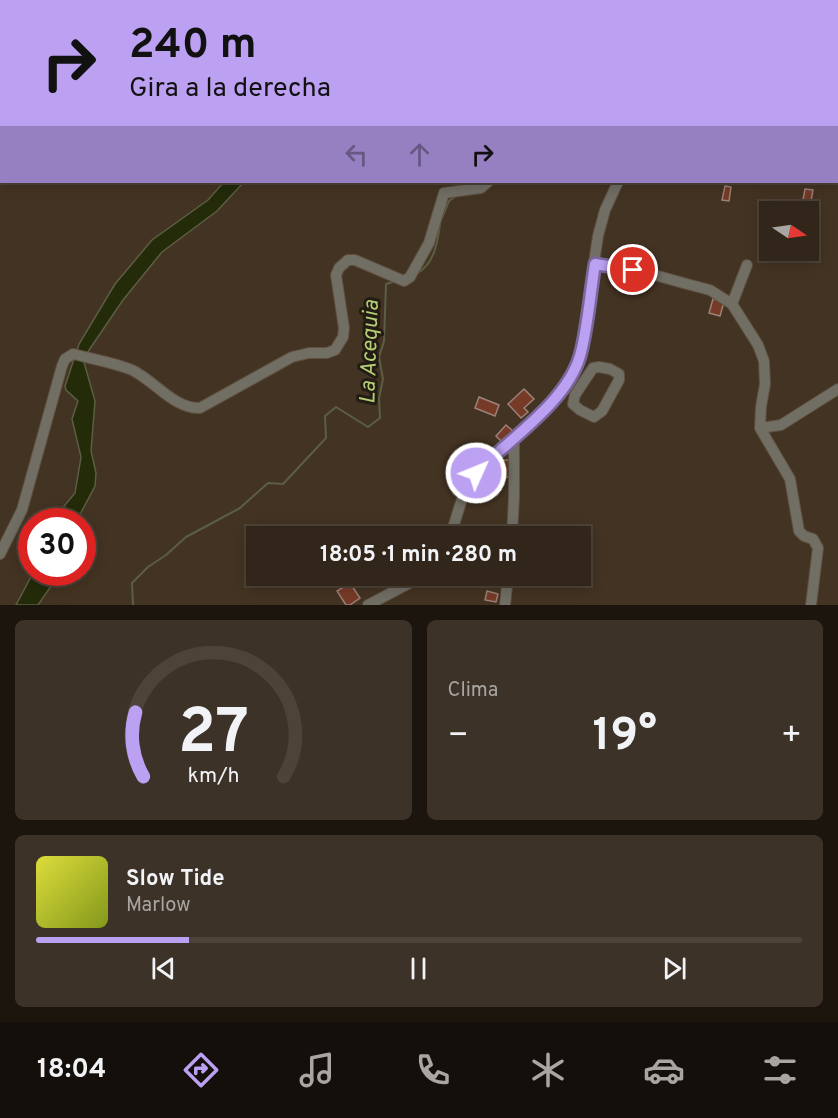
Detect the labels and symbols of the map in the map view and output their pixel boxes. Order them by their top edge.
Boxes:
north arrow [759,201,819,261]
pin [607,244,658,295]
water label: La Acequia [355,299,386,405]
position arrow [444,441,508,505]
speed limit sign: 30 [18,508,96,586]

